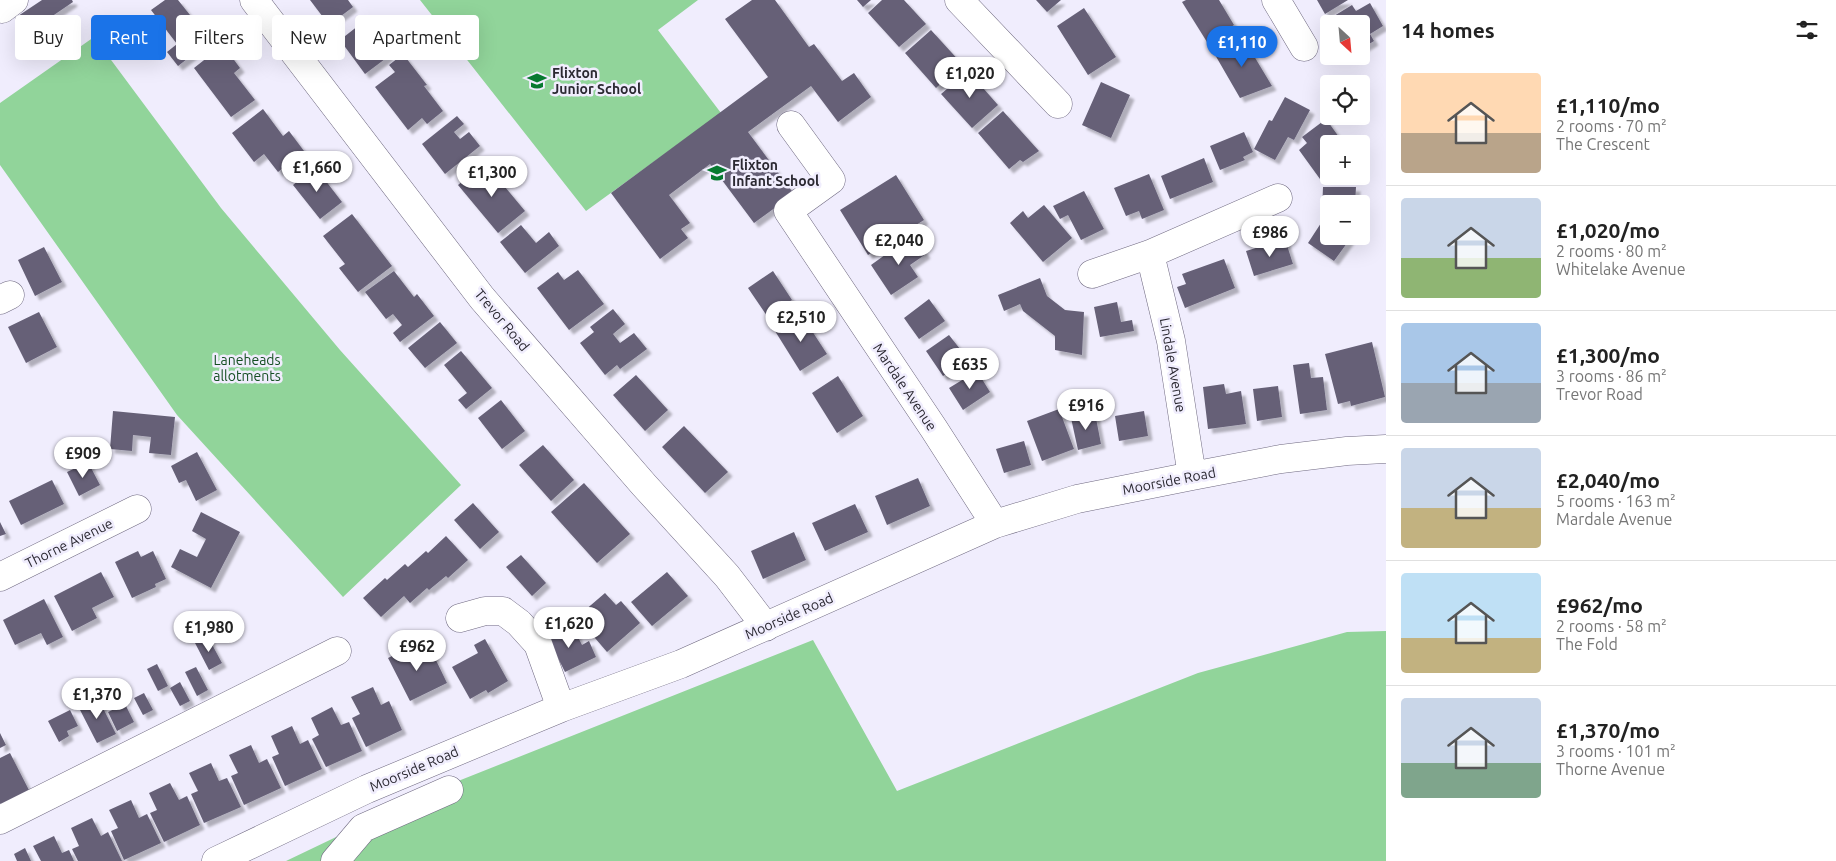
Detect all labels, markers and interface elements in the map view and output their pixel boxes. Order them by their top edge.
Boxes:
chip: Buy [15,15,81,60]
chip: Rent [91,15,166,60]
chip: Filters [176,15,262,60]
chip: New [272,15,345,60]
chip: Apartment [355,15,479,60]
north arrow [1320,15,1370,65]
map controls [1320,15,1370,245]
icon: filters [1793,16,1821,44]
text: 14 homes [1401,18,1495,42]
pin: £1,110 [1201,26,1283,68]
text: £1,110 [1217,33,1267,51]
pin: £1,020 [929,56,1011,99]
text: £1,020 [945,64,995,82]
place label: Flixton Junior School [552,65,641,97]
school or university icon: Flixton Junior School [526,70,548,92]
button: locate [1320,75,1370,125]
icon: home [1441,93,1501,153]
text: £1,110/mo [1556,93,1660,117]
text: 2 rooms · 70 m² [1556,117,1667,135]
button: + [1320,135,1370,185]
text: The Crescent [1556,135,1650,153]
pin: £1,660 [276,150,358,193]
pin: £1,300 [451,156,533,198]
place label: Flixton Infant School [732,157,819,189]
text: £1,660 [292,158,342,176]
school or university icon: Flixton Infant School [706,162,728,184]
text: £1,300 [467,163,517,181]
button: − [1320,195,1370,245]
pin: £986 [1240,216,1300,258]
icon: home [1441,218,1501,278]
text: £1,020/mo [1556,218,1660,242]
text: £986 [1252,223,1288,241]
pin: £2,040 [858,224,940,266]
text: £2,040 [874,231,924,249]
text: 2 rooms · 80 m² [1556,242,1667,260]
text: Whitelake Avenue [1556,260,1686,278]
street label: Trevor Road [471,286,533,354]
pin: £2,510 [760,300,842,343]
text: £2,510 [776,308,826,326]
street label: Lindale Avenue [1157,316,1189,414]
street label: Mardale Avenue [870,340,940,434]
icon: home [1441,343,1501,403]
text: £1,300/mo [1556,343,1660,367]
pin: £635 [940,348,1000,390]
park label: Laneheads allotments [213,352,281,384]
text: £635 [952,355,988,373]
text: 3 rooms · 86 m² [1556,367,1667,385]
text: Trevor Road [1556,385,1643,403]
pin: £916 [1056,388,1116,431]
text: £916 [1068,396,1104,414]
pin: £909 [53,436,113,479]
text: £909 [65,444,101,462]
street label: Moorside Road [1121,464,1217,498]
icon: home [1441,468,1501,528]
text: £2,040/mo [1556,468,1660,492]
text: 5 rooms · 163 m² [1556,492,1676,510]
text: Mardale Avenue [1556,510,1672,528]
street label: Thorne Avenue [23,515,115,571]
street label: Moorside Road [742,589,836,643]
icon: home [1441,593,1501,653]
text: £962/mo [1556,593,1643,617]
pin: £1,620 [528,606,610,649]
pin: £1,980 [168,610,250,653]
text: £1,620 [544,614,594,632]
text: 2 rooms · 58 m² [1556,617,1667,635]
text: £1,980 [184,618,234,636]
pin: £962 [387,630,447,672]
text: The Fold [1556,635,1618,653]
text: £962 [399,637,435,655]
pin: £1,370 [56,678,138,720]
text: £1,370 [72,685,122,703]
icon: home [1441,718,1501,778]
text: £1,370/mo [1556,718,1660,742]
text: 3 rooms · 101 m² [1556,742,1676,760]
street label: Moorside Road [367,743,461,795]
text: Thorne Avenue [1556,760,1665,778]

